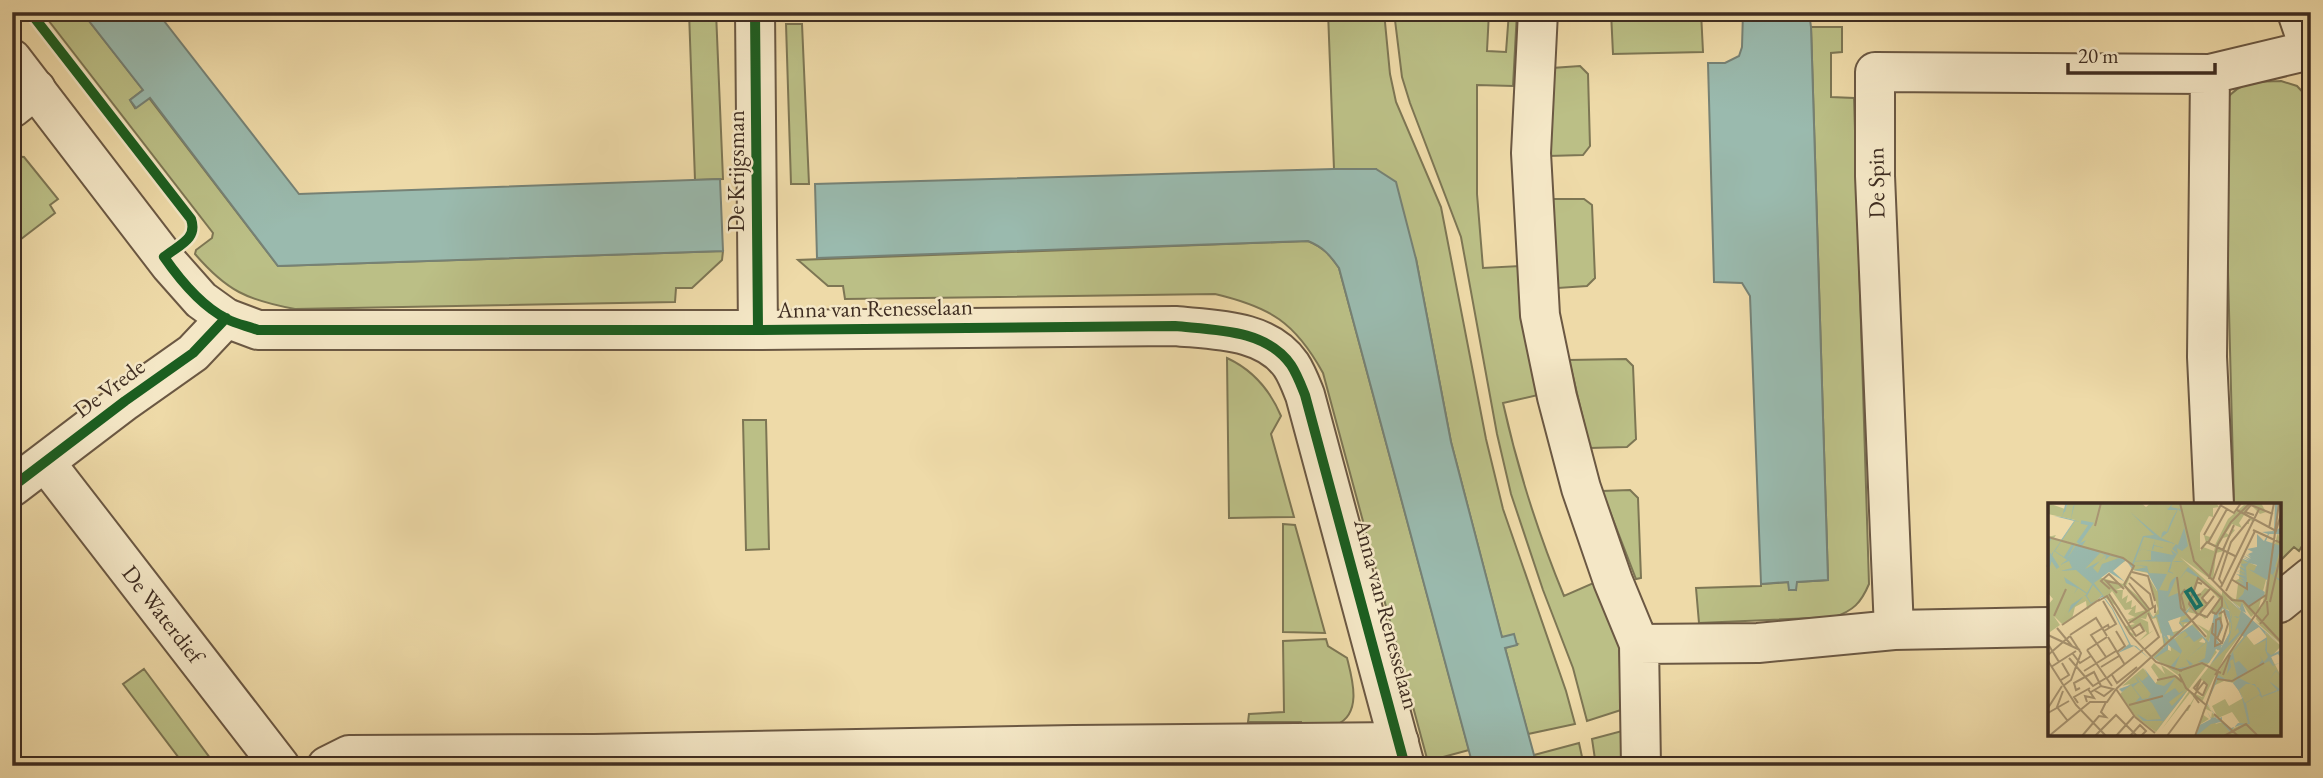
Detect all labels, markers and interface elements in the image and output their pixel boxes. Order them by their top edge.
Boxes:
scale bar [2068,32,2214,76]
text: 20 m [2078,42,2119,69]
street label: De Krijgsman [721,110,751,232]
street label: De Spin [1860,147,1892,219]
street label: Anna van Renesselaan [776,291,973,325]
street label: De Vrede [67,352,151,424]
inset map [2048,503,2281,736]
street label: Anna van Renesselaan [1347,515,1427,713]
street label: De Waterdief [115,559,212,671]

